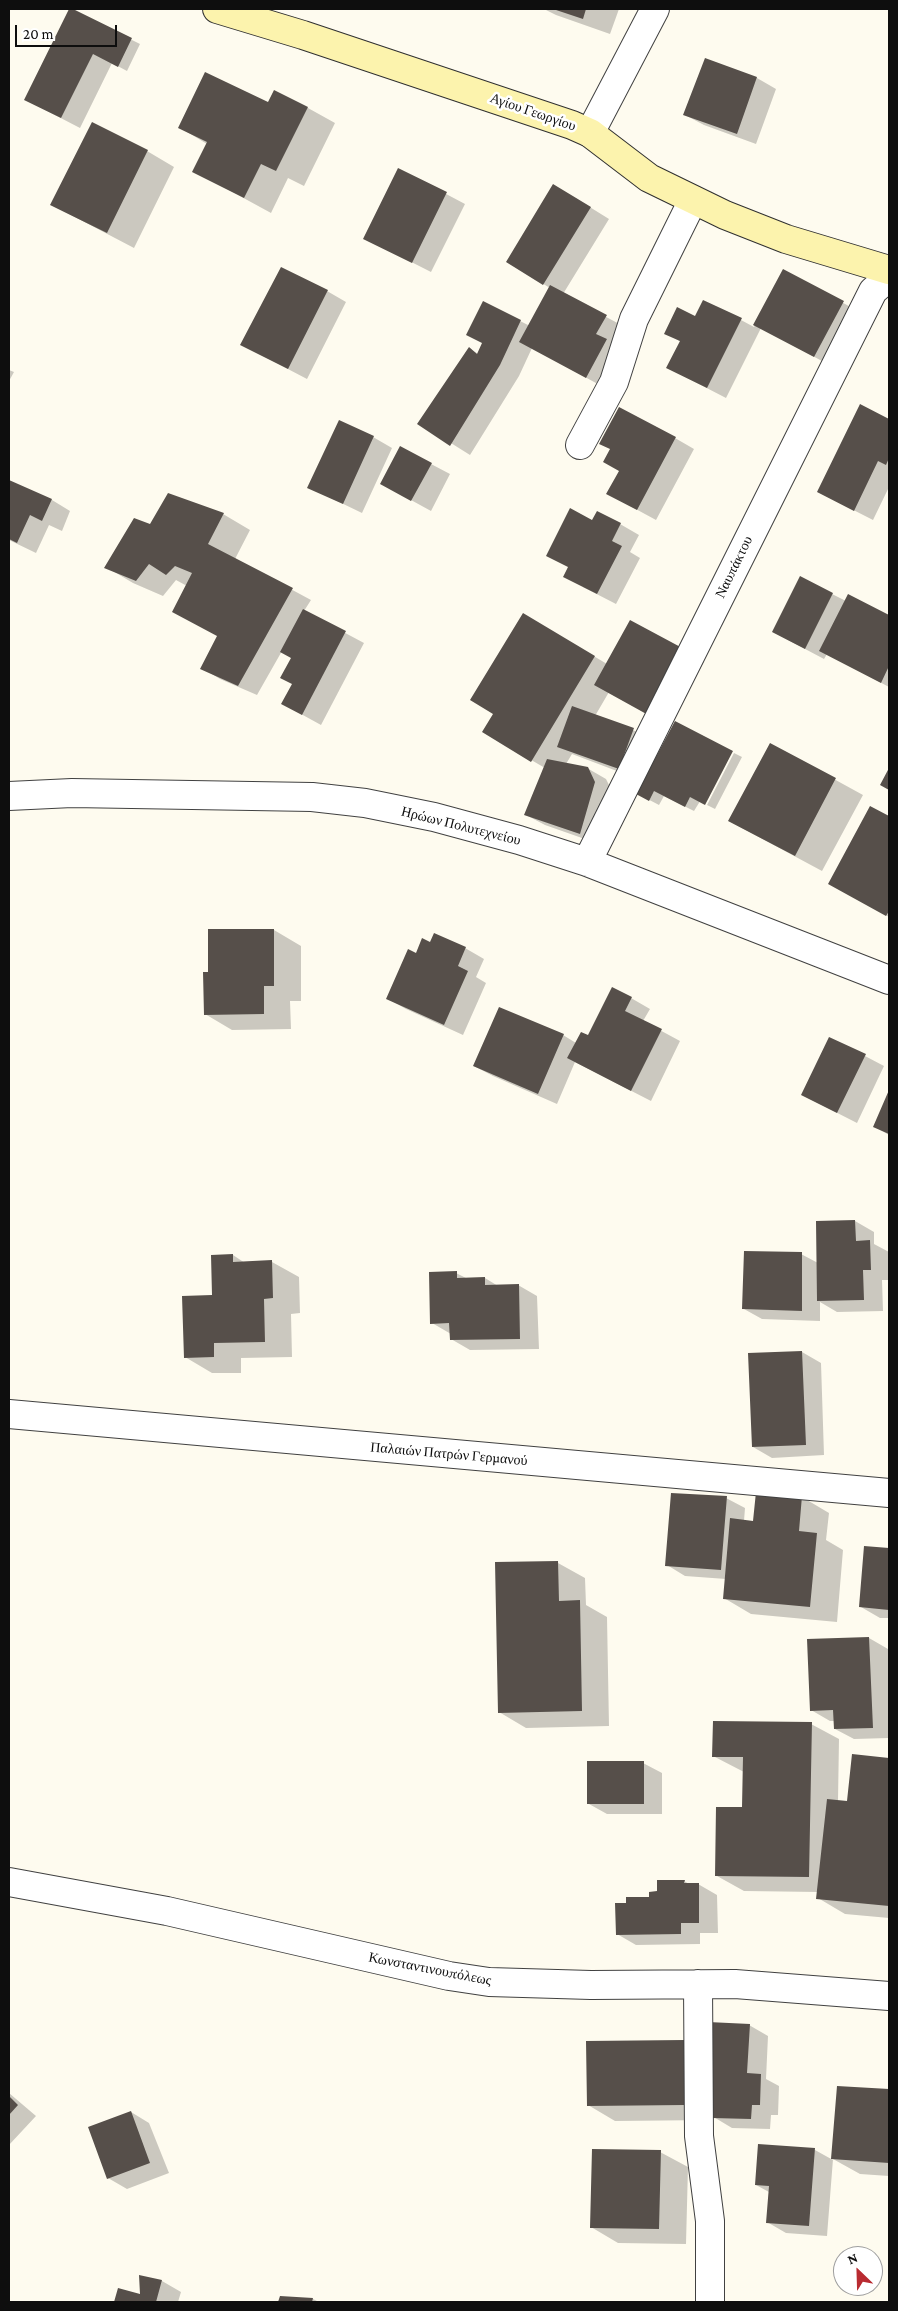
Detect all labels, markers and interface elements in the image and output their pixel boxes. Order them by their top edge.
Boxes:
scale bar [18,15,120,47]
text: 20 m [23,26,54,42]
street label: Αγίου Γεωργίου [488,89,578,135]
street label: Ναυπάκτου [712,533,756,601]
street label: Ηρώων Πολυτεχνείου [399,803,523,849]
street label: Παλαιών Πατρών Γερμανού [370,1439,528,1469]
street label: Κωνσταντινουπόλεως [367,1949,493,1989]
north arrow [833,2246,883,2296]
text: N [845,2249,860,2267]

